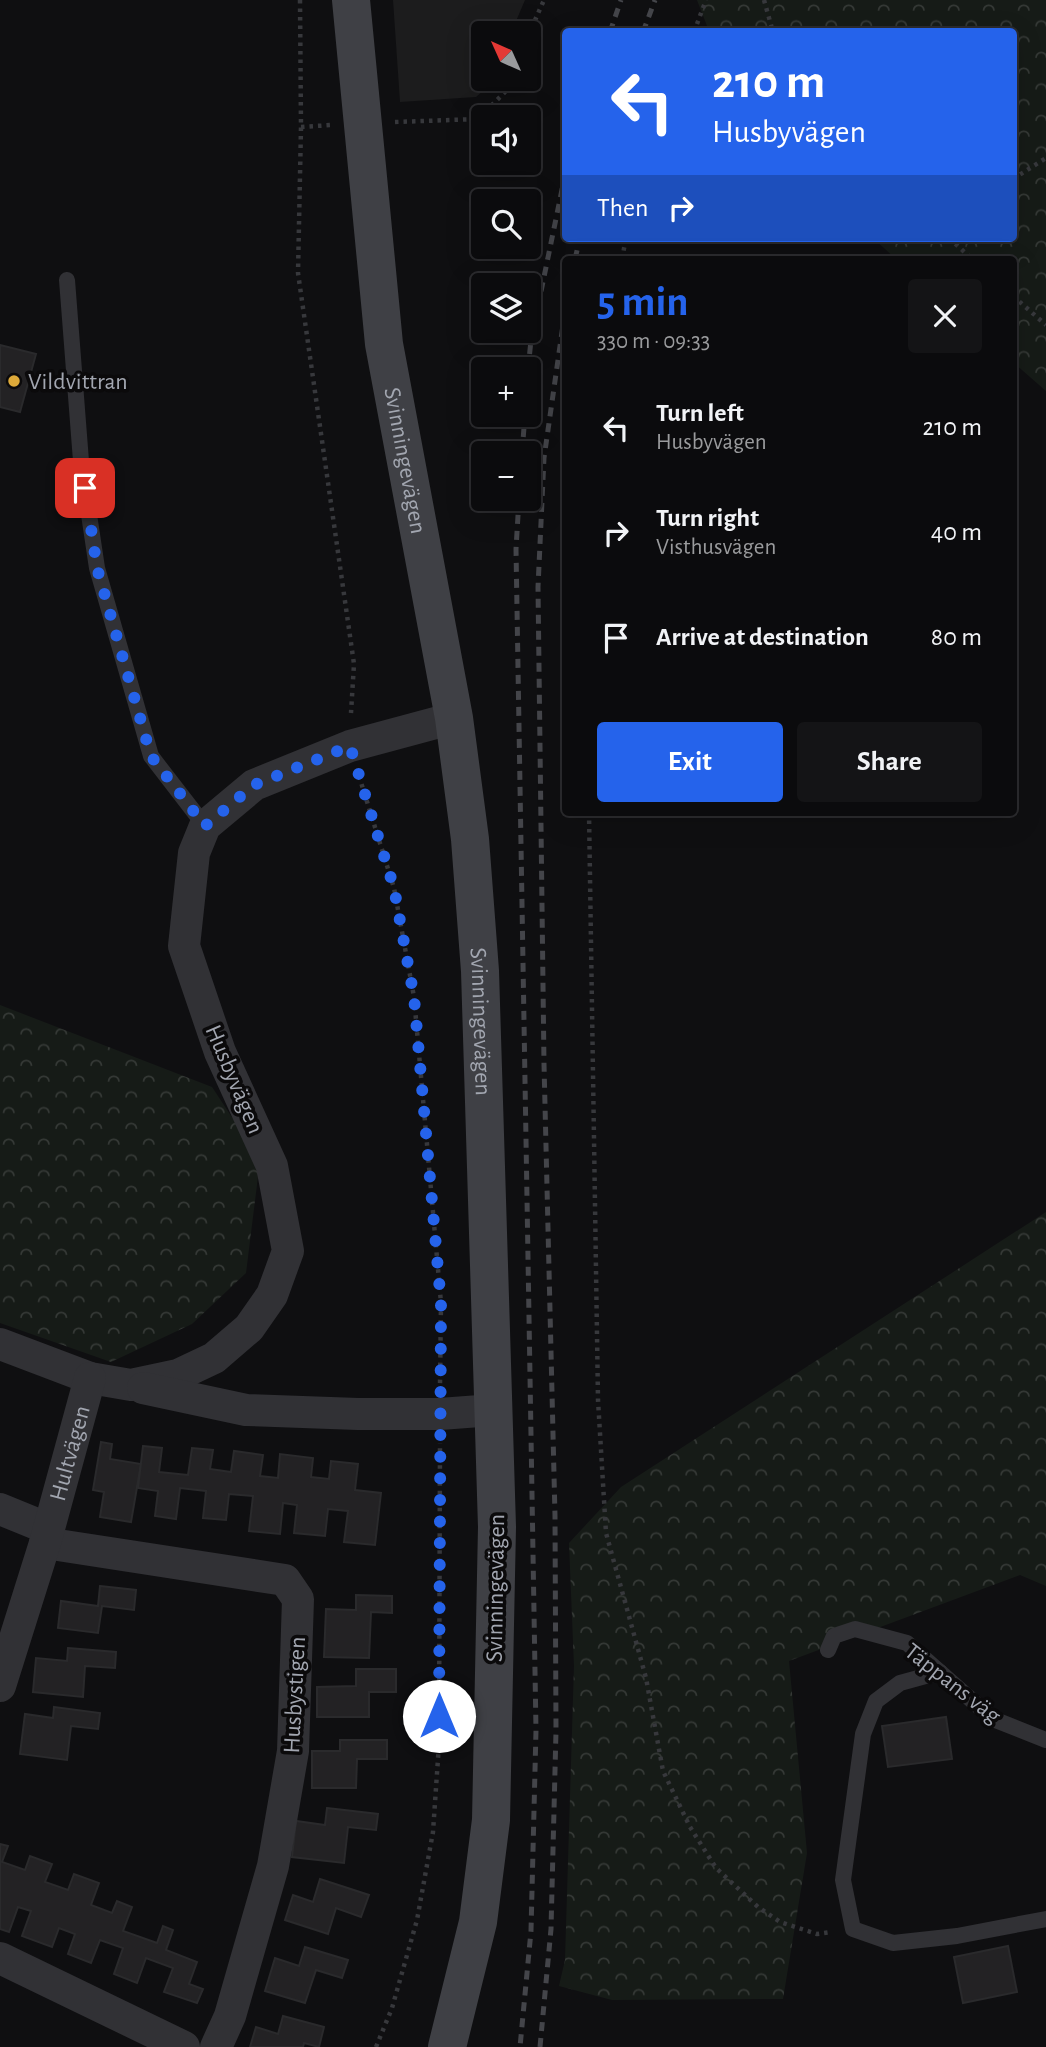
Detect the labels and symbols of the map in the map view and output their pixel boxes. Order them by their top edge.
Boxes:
north arrow [471,21,541,91]
place label: Vildvittran [28,370,128,394]
marker: Vildvittran [6,373,22,389]
street label: Svinningevägen [379,385,430,536]
pin [55,458,115,518]
street label: Svinningevägen [465,947,495,1096]
street label: Husbyvägen [200,1022,268,1137]
street label: Hultvägen [46,1403,95,1504]
street label: Svinningevägen [483,1514,509,1662]
street label: Husbystigen [280,1636,310,1754]
street label: Täppans väg [900,1639,1005,1729]
position arrow [402,1679,476,1753]

